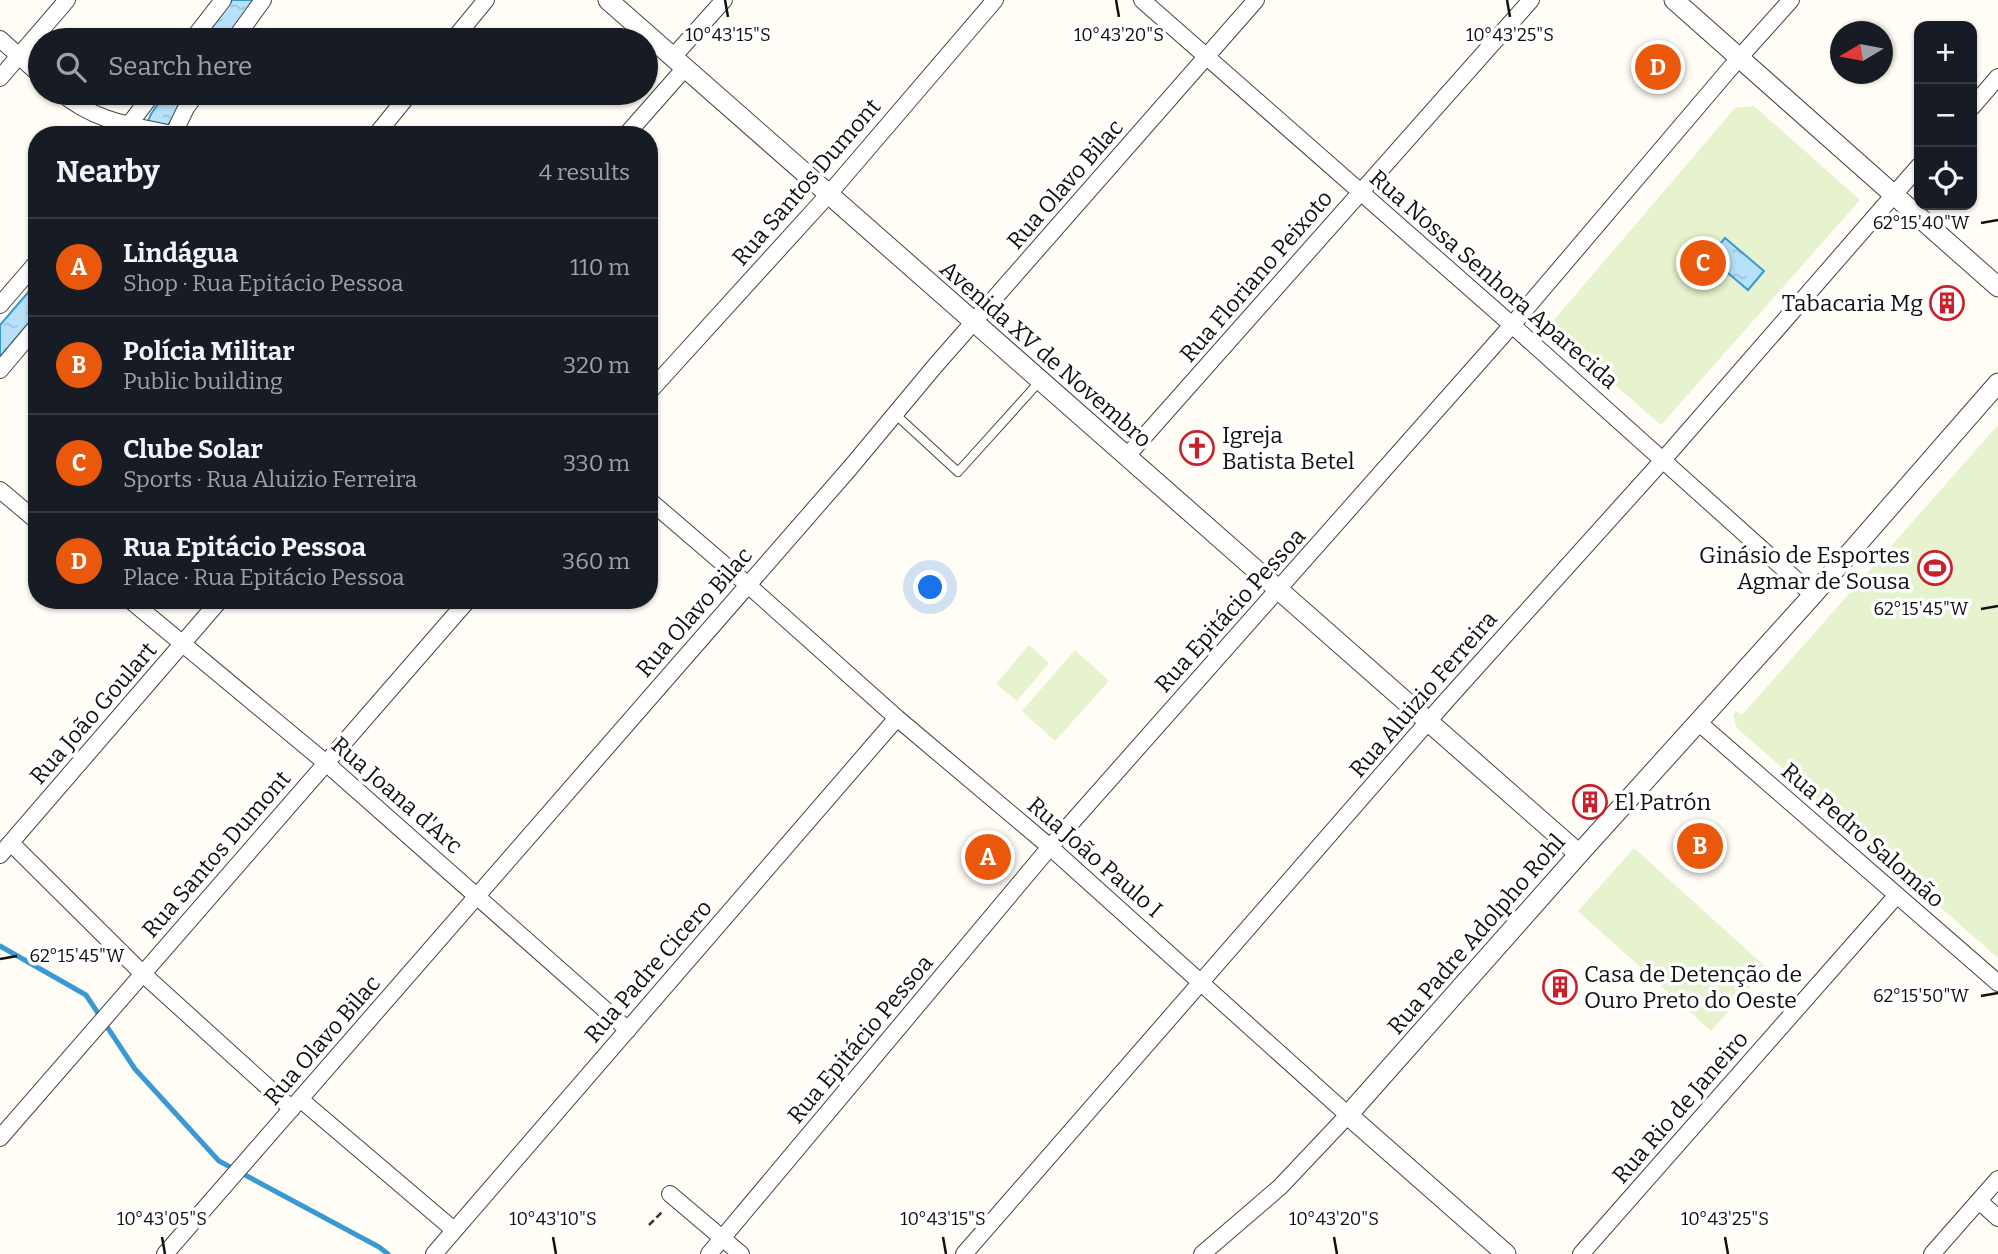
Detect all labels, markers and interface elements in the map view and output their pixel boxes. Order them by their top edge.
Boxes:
north arrow [1830,21,1893,84]
map controls [1914,21,1977,210]
button: + [1914,21,1977,84]
text: 10°43'15"S [685,24,771,46]
text: 10°43'20"S [1074,24,1164,46]
text: 10°43'25"S [1466,24,1554,46]
search box [28,28,658,105]
pin: D [1635,41,1681,93]
icon: search [52,48,90,86]
text: Search here [108,51,252,82]
button: − [1914,84,1977,147]
street label: Rua Santos Dumont [726,93,886,271]
street label: Rua Olavo Bilac [1001,113,1129,255]
button: locate [1914,147,1977,210]
text: Nearby [56,154,160,190]
text: 4 results [539,158,630,186]
street label: Rua Nossa Senhora Aparecida [1364,164,1624,395]
street label: Rua Floriano Peixoto [1174,184,1338,368]
text: 62°15'40"W [1873,212,1970,234]
pin: C [1680,237,1726,289]
text: Lindágua [123,238,238,269]
text: A [71,253,87,281]
text: 110 m [570,253,630,281]
street label: Avenida XV de Novembro [934,254,1158,454]
text: Shop · Rua Epitácio Pessoa [123,269,403,297]
building icon: Tabacaria Mg [1928,284,1966,322]
place label: Tabacaria Mg [1782,289,1923,317]
text: Polícia Militar [123,336,295,367]
text: B [72,351,86,379]
text: 320 m [563,351,630,379]
text: Public building [123,367,283,395]
place label: Igreja Batista Betel [1222,421,1355,475]
church icon: Igreja Batista Betel [1178,429,1216,467]
text: Clube Solar [123,434,263,465]
text: C [72,449,86,477]
text: 330 m [563,449,630,477]
text: Sports · Rua Aluizio Ferreira [123,465,417,493]
street label: Rua Epitácio Pessoa [1149,522,1311,698]
text: Rua Epitácio Pessoa [123,532,366,563]
street label: Rua Olavo Bilac [630,541,758,683]
place label: Ginásio de Esportes Agmar de Sousa [1699,541,1910,595]
text: D [71,547,87,575]
text: 360 m [562,547,630,575]
sports icon: Ginásio de Esportes Agmar de Sousa [1916,549,1954,587]
text: Place · Rua Epitácio Pessoa [123,563,405,591]
your location [913,570,947,604]
text: 62°15'45"W [1874,598,1969,620]
street label: Rua Aluizio Ferreira [1343,605,1503,783]
street label: Rua João Goulart [24,636,162,790]
street label: Rua Joana d'Arc [326,730,468,860]
street label: Rua Pedro Salomão [1776,757,1950,913]
street label: Rua Santos Dumont [136,765,296,943]
building icon: El Patrón [1571,783,1609,821]
place label: El Patrón [1614,788,1711,816]
street label: Rua João Paulo I [1022,791,1168,923]
pin: B [1677,820,1723,872]
street label: Rua Padre Adolpho Rohl [1381,828,1571,1040]
pin: A [965,831,1011,883]
street label: Rua Padre Cicero [578,894,718,1048]
text: 62°15'45"W [30,945,125,967]
street label: Rua Epitácio Pessoa [781,949,939,1129]
place label: Casa de Detenção de Ouro Preto do Oeste [1584,960,1802,1014]
building icon: Casa de Detenção de Ouro Preto do Oeste [1541,968,1579,1006]
street label: Rua Olavo Bilac [258,969,386,1111]
text: 62°15'50"W [1873,985,1969,1007]
street label: Rua Rio de Janeiro [1606,1025,1754,1189]
text: 10°43'05"S [117,1208,207,1230]
text: 10°43'10"S [509,1208,597,1230]
text: 10°43'15"S [900,1208,986,1230]
text: 10°43'20"S [1289,1208,1379,1230]
text: 10°43'25"S [1681,1208,1769,1230]

